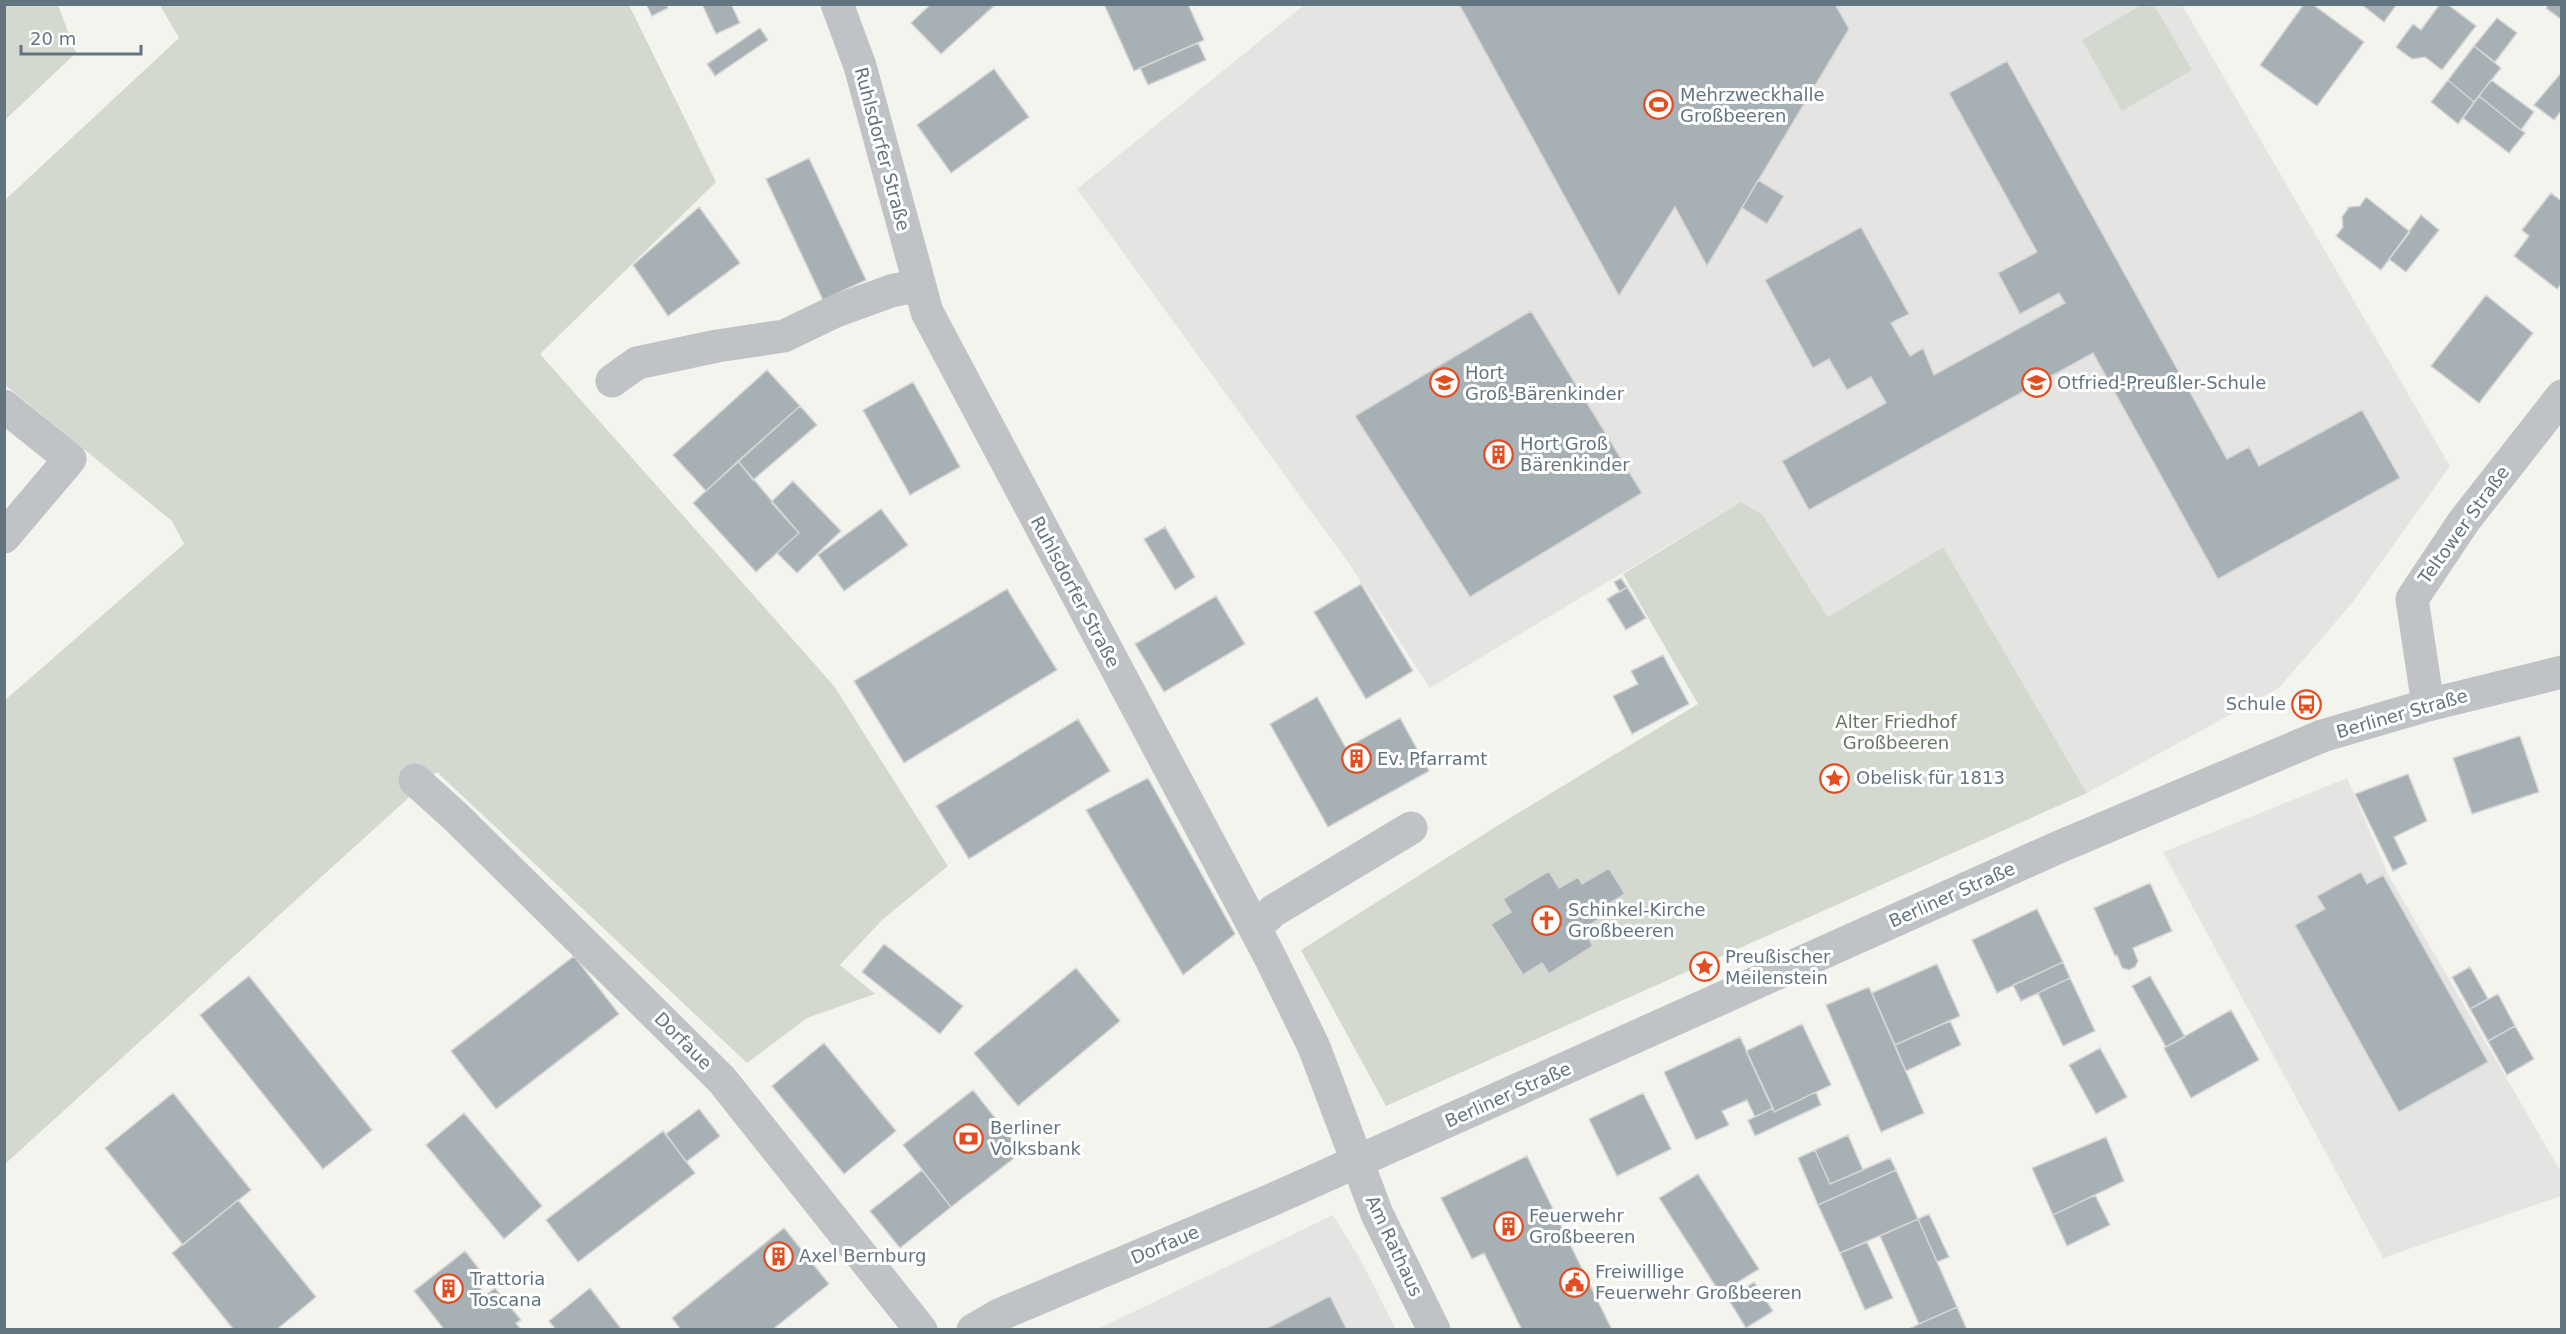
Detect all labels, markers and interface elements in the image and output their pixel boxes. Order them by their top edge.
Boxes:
scale bar [21,18,141,56]
text: 20 m [30,28,76,49]
street label: Ruhlsdorfer Straße [851,65,914,233]
place label: Mehrzweckhalle Großbeeren [1680,84,1825,126]
sports icon: Mehrzweckhalle Großbeeren [1643,89,1675,121]
place label: Hort Groß-Bärenkinder [1465,362,1625,404]
school or university icon: Hort Groß-Bärenkinder [1428,367,1460,399]
school or university icon: Otfried-Preußler-Schule [2020,367,2052,399]
place label: Otfried-Preußler-Schule [2057,372,2266,393]
place label: Hort Groß Bärenkinder [1520,433,1630,475]
building icon: Hort Groß Bärenkinder [1483,438,1515,470]
street label: Teltower Straße [2413,462,2513,588]
street label: Ruhlsdorfer Straße [1027,512,1124,671]
street label: Berliner Straße [2334,685,2470,742]
bus stop icon: Schule [2291,688,2323,720]
place label: Schule [2226,693,2286,714]
park label: Alter Friedhof Großbeeren [1835,711,1957,753]
building icon: Ev. Pfarramt [1340,743,1372,775]
place label: Ev. Pfarramt [1377,748,1487,769]
place icon: Obelisk für 1813 [1819,762,1851,794]
place label: Obelisk für 1813 [1856,767,2005,788]
street label: Berliner Straße [1886,857,2018,932]
place label: Schinkel-Kirche Großbeeren [1568,899,1706,941]
church icon: Schinkel-Kirche Großbeeren [1531,904,1563,936]
place label: Preußischer Meilenstein [1725,946,1831,988]
place icon: Preußischer Meilenstein [1688,951,1720,983]
street label: Dorfaue [650,1008,716,1074]
street label: Berliner Straße [1442,1057,1574,1132]
place label: Berliner Volksbank [990,1117,1082,1159]
bank icon: Berliner Volksbank [953,1122,985,1154]
street label: Am Rathaus [1362,1192,1427,1300]
place label: Feuerwehr Großbeeren [1529,1205,1635,1247]
building icon: Feuerwehr Großbeeren [1492,1210,1524,1242]
street label: Dorfaue [1128,1221,1202,1268]
building icon: Axel Bernburg [762,1240,794,1272]
place label: Axel Bernburg [799,1245,926,1266]
place label: Freiwillige Feuerwehr Großbeeren [1595,1261,1802,1303]
public building icon: Freiwillige Feuerwehr Großbeeren [1558,1266,1590,1298]
place label: Trattoria Toscana [469,1268,545,1310]
building icon: Trattoria Toscana [433,1273,465,1305]

